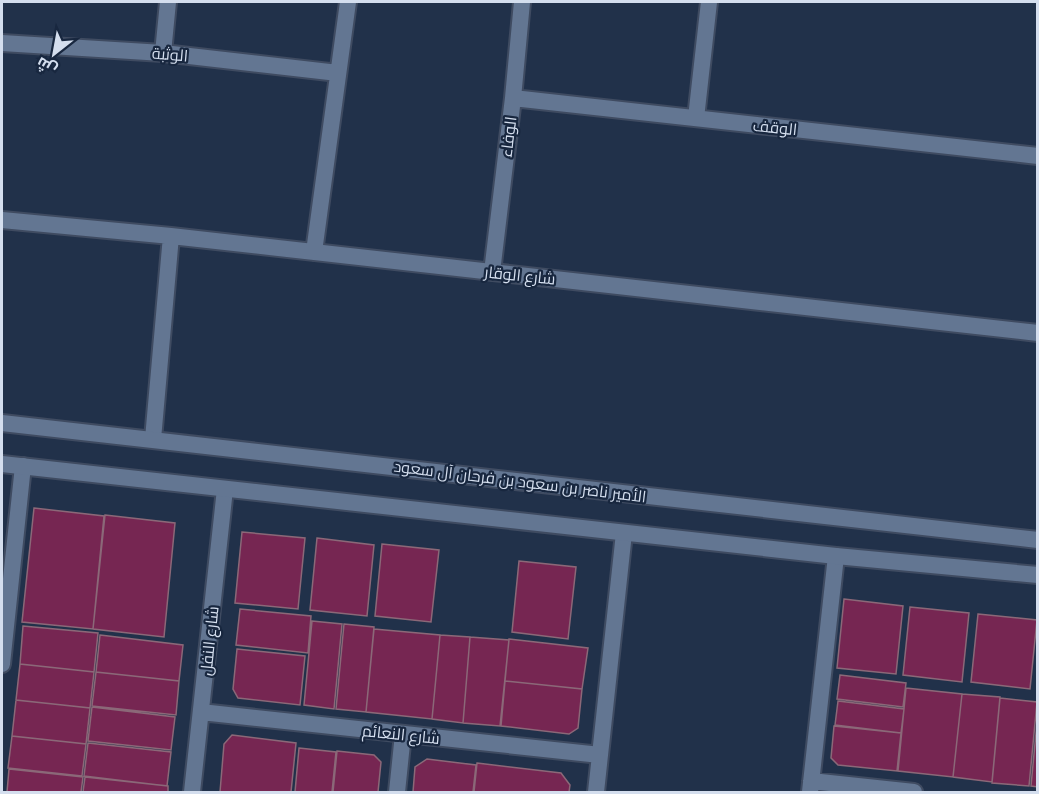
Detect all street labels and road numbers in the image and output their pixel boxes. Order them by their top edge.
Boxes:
street label: الوثبة [151,42,189,66]
street label: الوفاء [496,115,520,159]
street label: الوقف [752,115,798,139]
street label: شارع الوقار [482,261,557,291]
street label: الأمير ناصر بن سعود بن فرحان آل سعود [393,456,647,507]
street label: شارع النفل [195,605,225,677]
street label: شارع النعائم [361,720,441,750]

